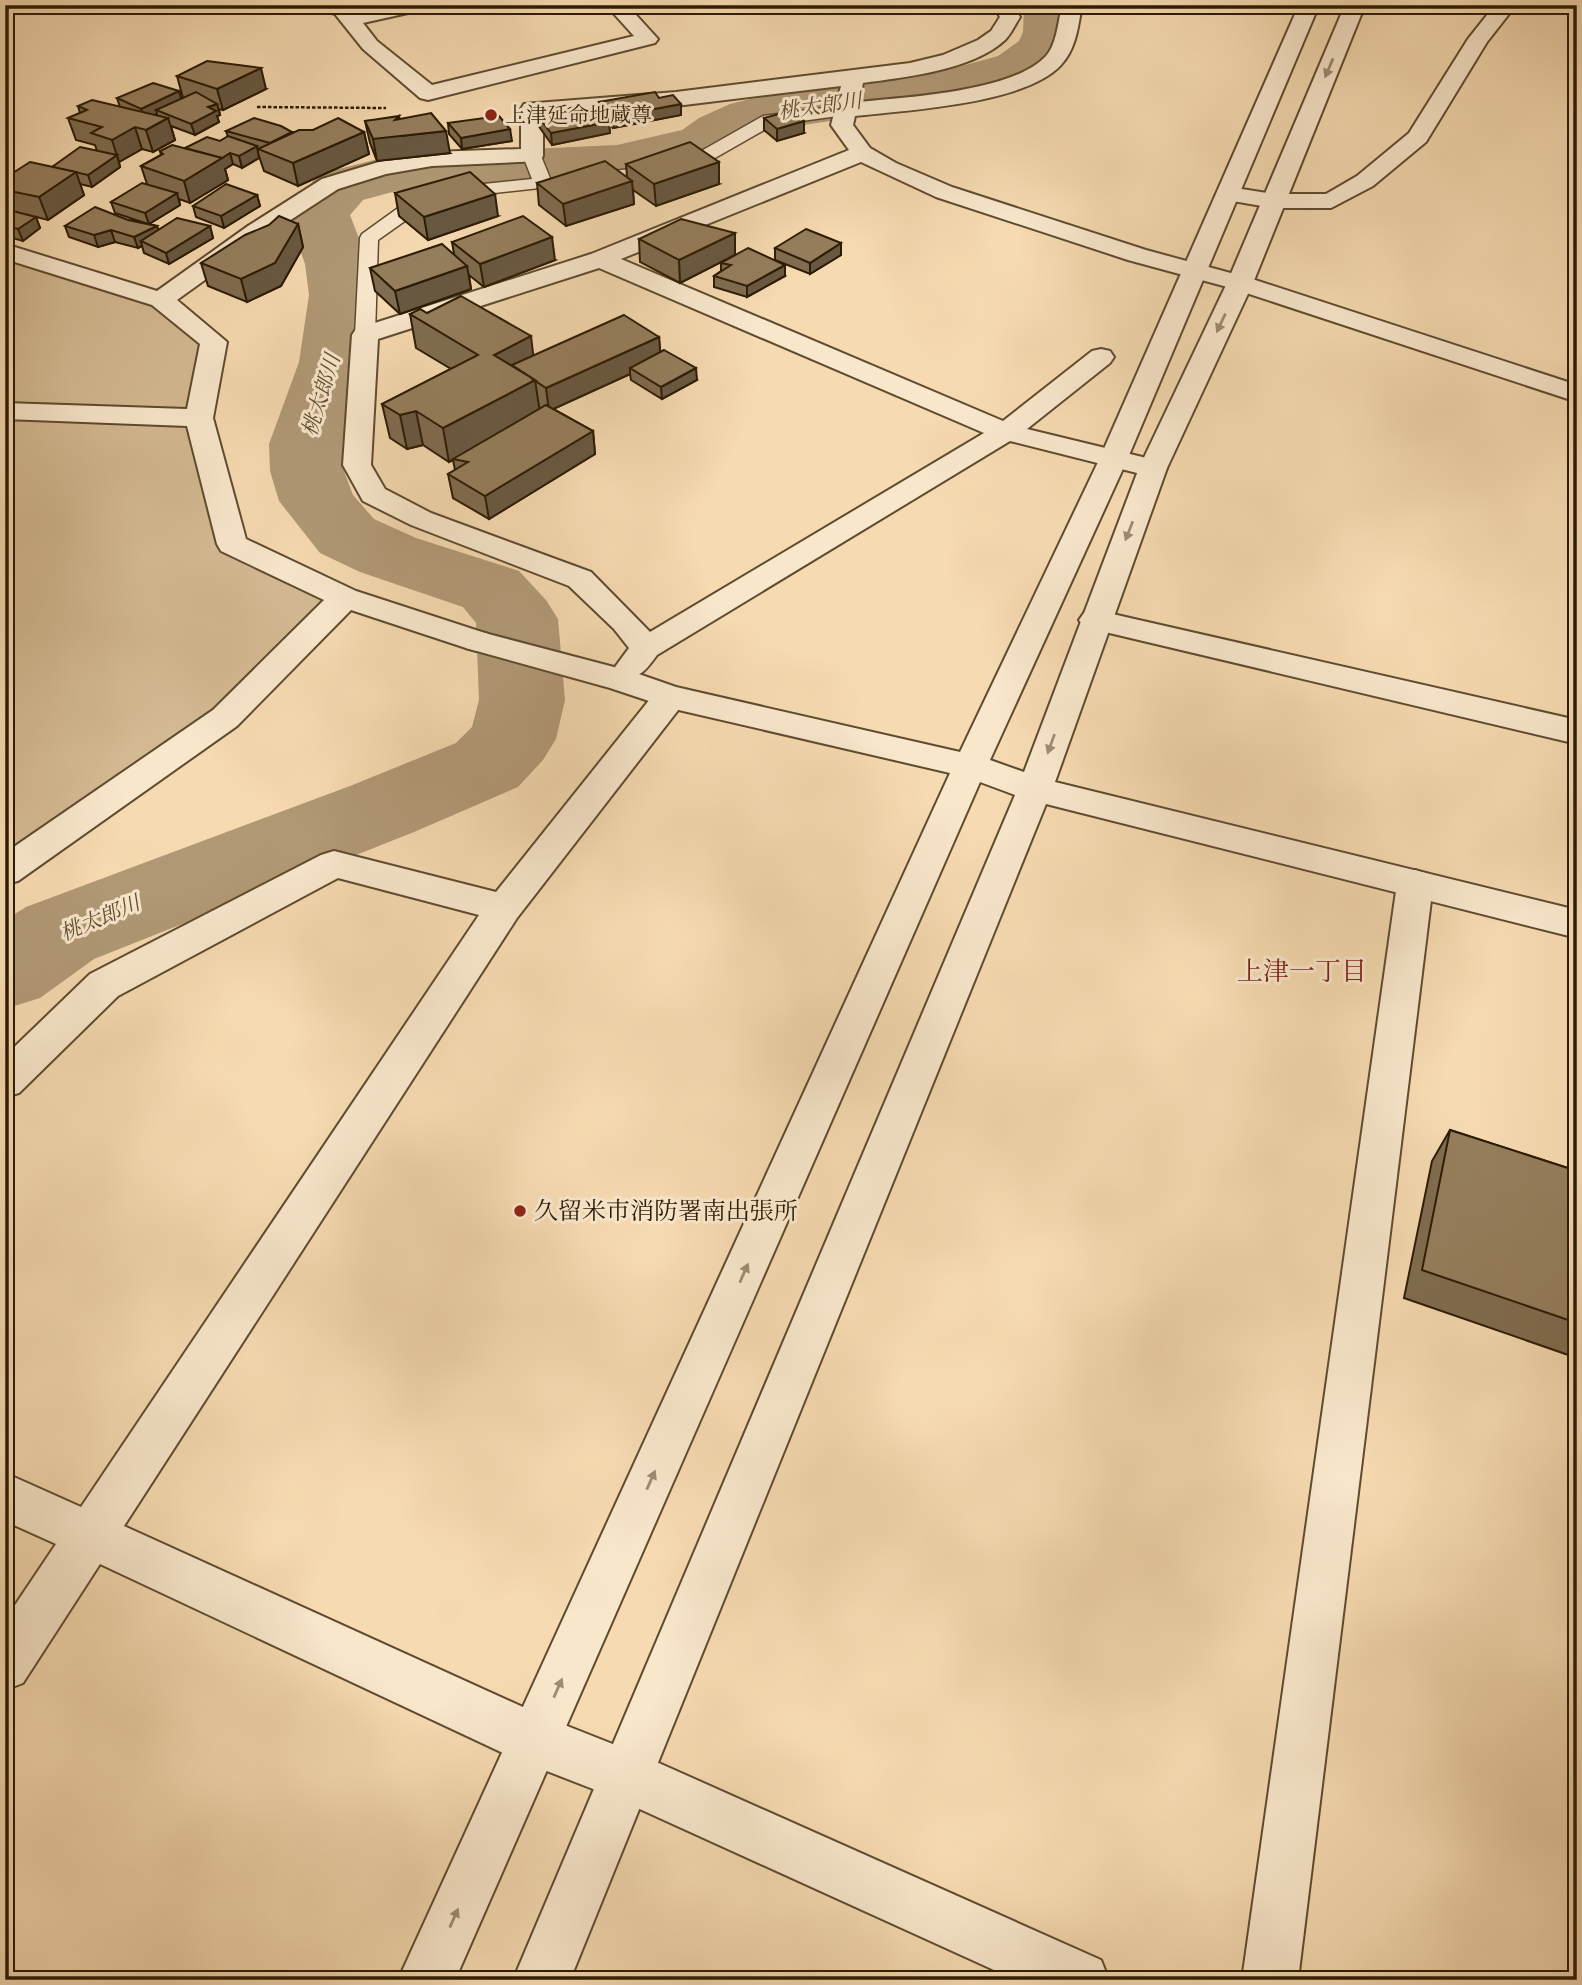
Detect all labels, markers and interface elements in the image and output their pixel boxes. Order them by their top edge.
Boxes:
one-way arrow [1323,58,1334,79]
water label: 桃太郎川 [777,89,865,124]
place label: 上津延命地蔵尊 [505,104,652,127]
marker: 上津延命地蔵尊 [483,107,499,123]
one-way arrow [1216,313,1227,333]
water label: 桃太郎川 [298,350,345,439]
one-way arrow [1124,520,1135,541]
one-way arrow [1045,734,1056,755]
water label: 桃太郎川 [57,891,145,945]
district label: 上津一丁目 [1237,958,1367,986]
place label: 久留米市消防署南出張所 [534,1198,798,1225]
marker: 久留米市消防署南出張所 [512,1203,528,1219]
one-way arrow [739,1262,750,1283]
one-way arrow [645,1470,657,1490]
one-way arrow [552,1678,564,1698]
one-way arrow [449,1907,460,1928]

